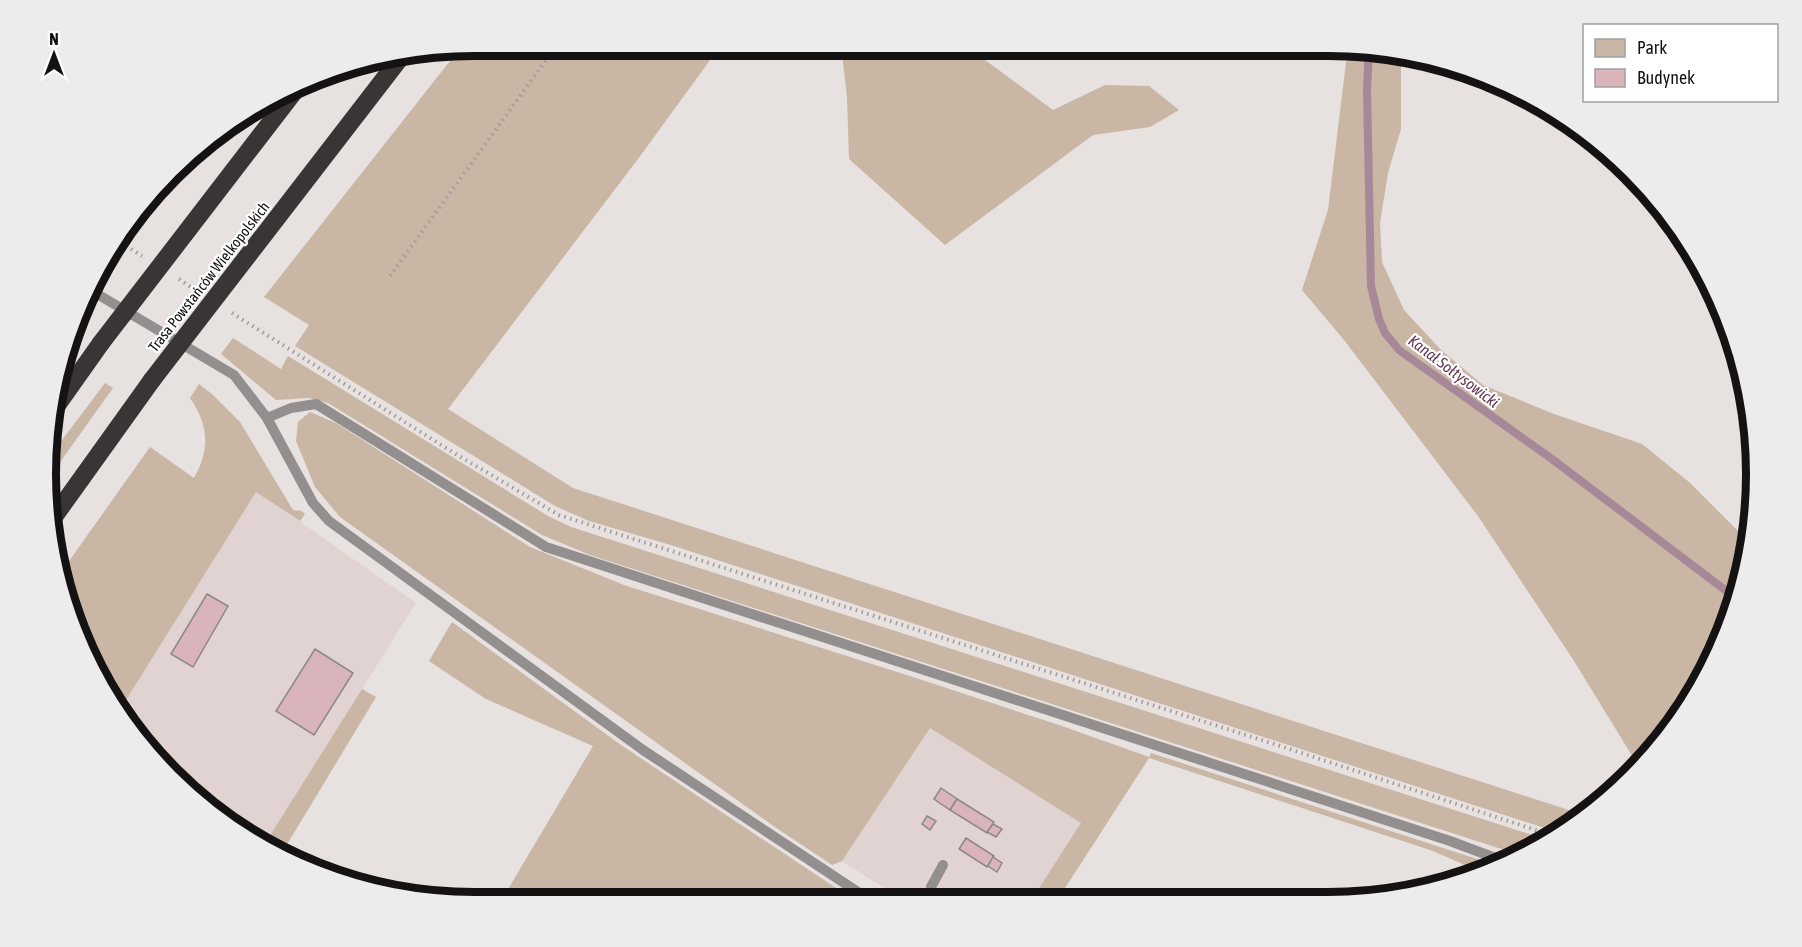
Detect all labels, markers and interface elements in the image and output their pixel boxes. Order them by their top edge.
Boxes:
north arrow [24,24,84,84]
legend [1583,24,1778,102]
text: N [49,30,59,48]
text: Park [1637,37,1667,58]
text: Budynek [1637,67,1695,88]
street label: Trasa Powstańców Wielkopolskich [145,198,273,355]
water label: Kanał Sołtysowicki [1405,331,1503,412]

